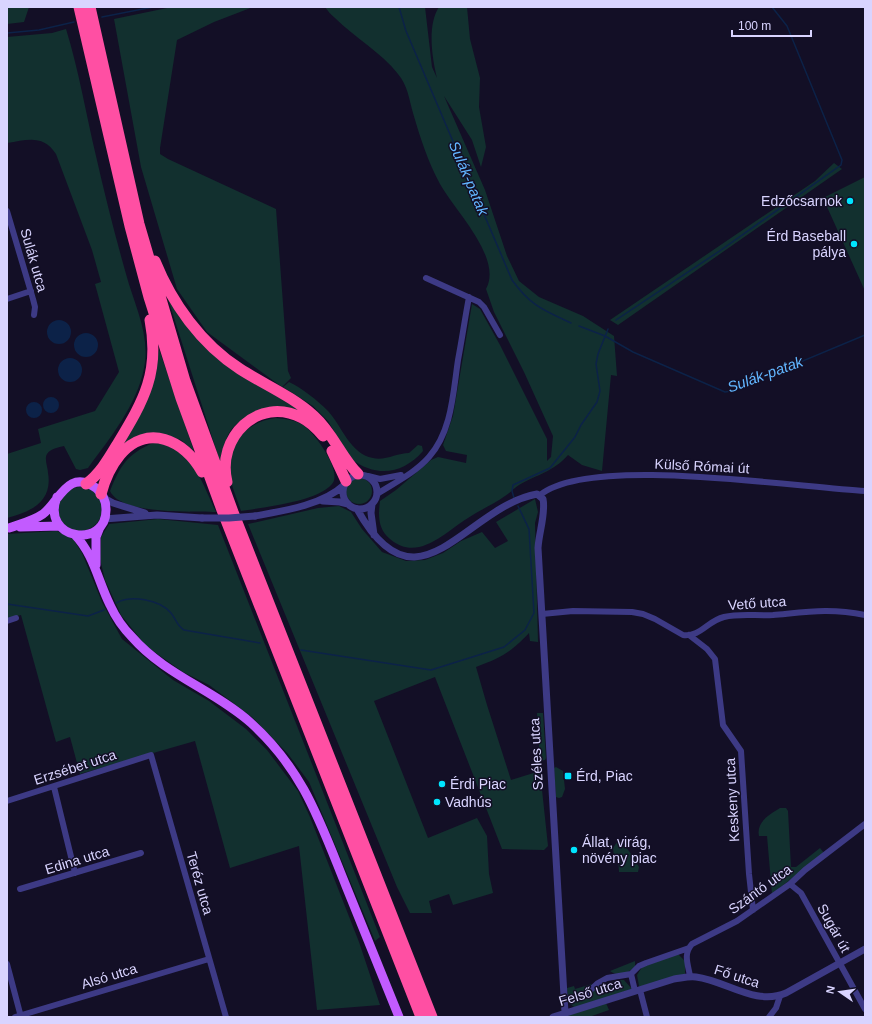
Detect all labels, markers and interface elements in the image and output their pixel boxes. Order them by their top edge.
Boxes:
scale bar [732,12,811,38]
text: 100 m [738,19,771,33]
water label: Sulák-patak [446,138,493,219]
place label: Edzőcsarnok [761,193,843,209]
marker: Edzőcsarnok [845,196,855,206]
street label: Sulák utca [17,226,51,294]
place label: Érd Baseball pálya [767,228,846,260]
marker: Érd Baseball pálya [849,239,859,249]
water label: Sulák-patak [725,352,807,396]
street label: Külső Római út [654,456,750,476]
street label: Vető utca [727,593,787,613]
street label: Széles utca [526,717,546,791]
street label: Erzsébet utca [32,746,118,788]
street label: Keskeny utca [722,757,742,842]
place label: Érd, Piac [576,768,633,784]
marker: Érd, Piac [563,771,573,781]
place label: Érdi Piac [450,776,506,792]
marker: Érdi Piac [437,779,447,789]
place label: Vadhús [445,794,491,810]
marker: Vadhús [432,797,442,807]
place label: Állat, virág, növény piac [582,834,657,866]
street label: Edina utca [43,843,111,877]
marker: Állat, virág, növény piac [569,845,579,855]
street label: Teréz utca [183,850,217,916]
street label: Szántó utca [725,861,795,917]
street label: Sugár út [814,901,854,955]
street label: Alsó utca [79,960,139,992]
street label: Fő utca [712,961,762,991]
north arrow [820,972,860,1012]
street label: Felső utca [557,975,623,1009]
text: N [824,984,837,995]

